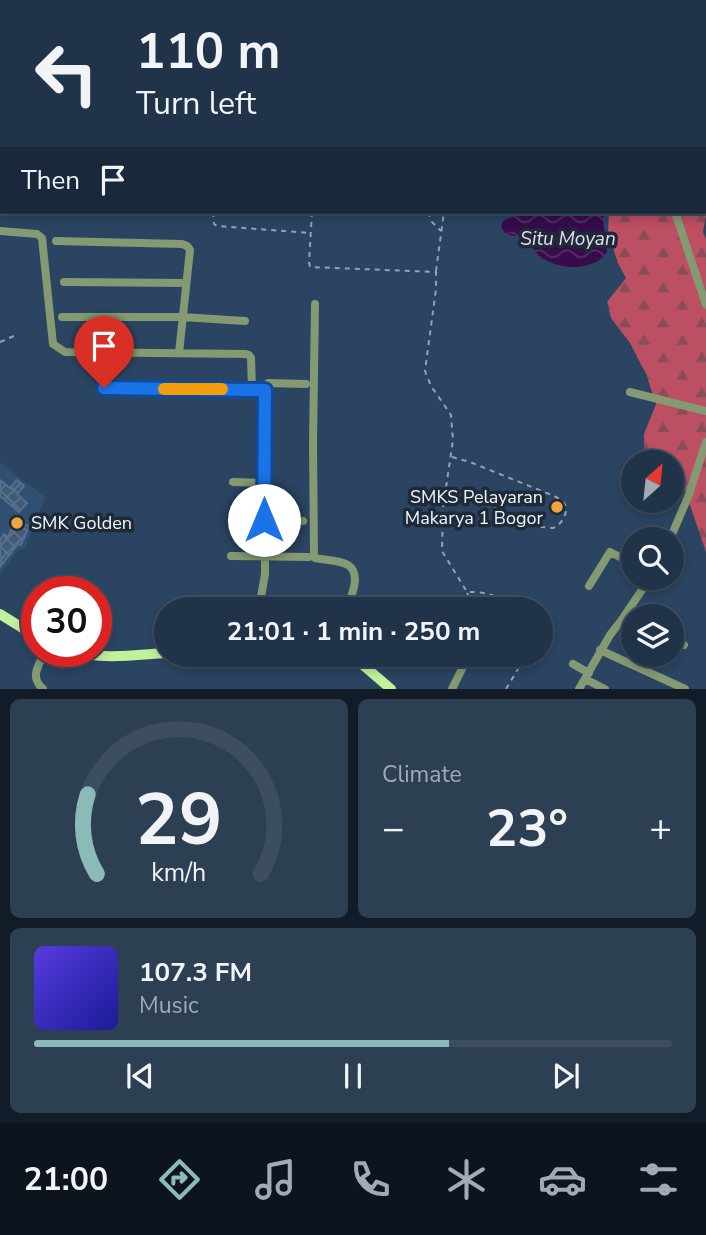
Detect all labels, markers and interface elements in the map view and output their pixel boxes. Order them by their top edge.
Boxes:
text: 110 m [136,18,280,85]
icon: left [21,28,112,119]
text: Turn left [136,82,256,125]
icon: arrive [94,161,132,199]
text: Then [21,163,80,198]
water label: Situ Moyan [520,226,616,252]
pin [74,316,134,388]
icon: arrive [85,327,123,365]
north arrow [621,450,684,513]
map controls [621,450,684,667]
position arrow [227,483,301,557]
place label: SMKS Pelayaran Makarya 1 Bogor [405,485,544,530]
marker: SMKS Pelayaran Makarya 1 Bogor [549,499,565,515]
place label: SMK Golden [31,511,132,535]
marker: SMK Golden [9,515,25,531]
button: search [621,527,684,590]
speed limit sign: 30 [21,576,112,667]
button: layers [621,604,684,667]
text: 21:01 · 1 min · 250 m [227,614,480,649]
text: Climate [382,759,462,790]
text: 29 [135,771,223,871]
text: 23° [486,793,568,864]
text: − [382,803,405,854]
text: + [649,803,672,854]
text: km/h [151,856,207,890]
text: 107.3 FM [139,955,252,990]
text: Music [139,990,199,1021]
icon: previous [121,1057,159,1095]
icon: pause [334,1057,372,1095]
icon: next [547,1057,585,1095]
icon: directions [155,1155,204,1204]
icon: music [251,1155,300,1204]
icon: phone [346,1155,395,1204]
icon: climate [442,1155,491,1204]
icon: car [538,1155,587,1204]
icon: filters [634,1155,683,1204]
text: 21:00 [23,1158,108,1201]

